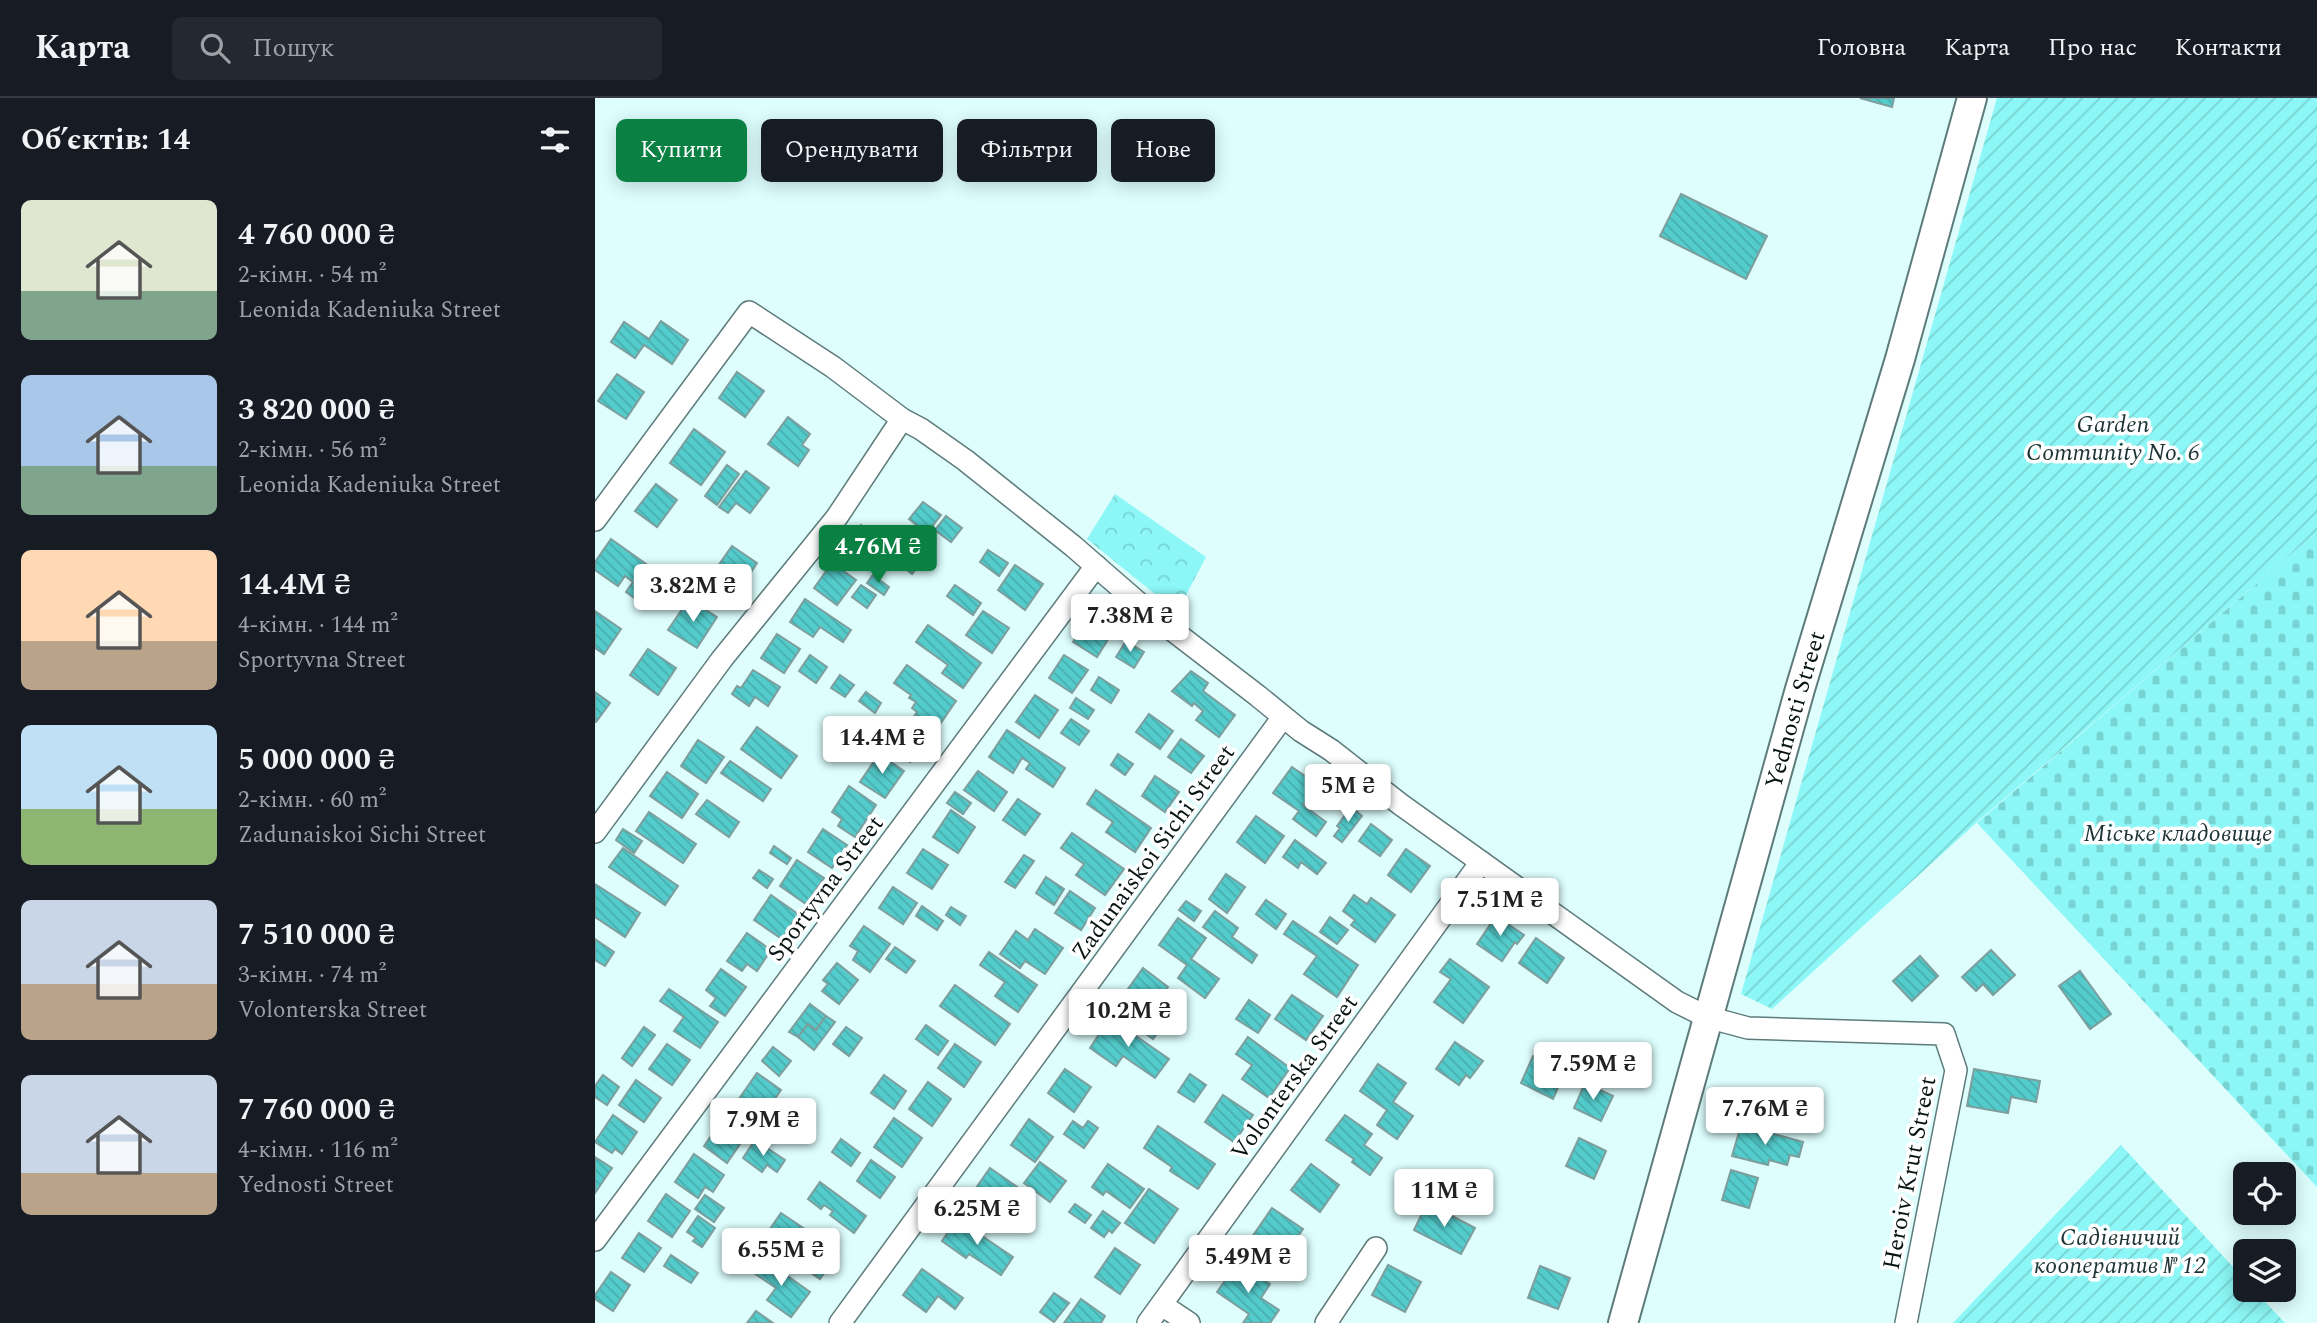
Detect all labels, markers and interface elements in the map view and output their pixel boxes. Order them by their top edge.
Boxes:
search box [172,17,662,80]
text: Карта [35,23,130,73]
text: Пошук [252,28,334,68]
icon: search [196,29,234,67]
text: Головна [1817,30,1906,66]
text: Карта [1944,30,2010,66]
text: Про нас [2048,30,2137,66]
text: Контакти [2175,30,2282,66]
text: Об’єктів: 14 [21,117,190,163]
chip: Купити [616,119,747,182]
chip: Орендувати [761,119,943,182]
chip: Фільтри [957,119,1097,182]
chip: Нове [1111,119,1215,182]
icon: filters [536,121,574,159]
text: 4 760 000 ₴ [238,212,395,258]
icon: home [77,228,161,312]
text: 2-кімн. · 54 m² [238,258,386,293]
text: Leonida Kadeniuka Street [238,293,501,328]
text: 3 820 000 ₴ [238,387,395,433]
icon: home [77,403,161,487]
park label: Garden Community No. 6 [2026,407,2200,471]
text: 2-кімн. · 56 m² [238,433,386,468]
text: Leonida Kadeniuka Street [238,468,501,503]
pin: 4.76M ₴ [813,526,943,585]
text: 4.76M ₴ [835,530,921,565]
text: 14.4M ₴ [238,562,351,608]
pin: 3.82M ₴ [628,564,758,624]
text: 3.82M ₴ [650,569,736,604]
icon: home [77,578,161,662]
pin: 7.38M ₴ [1065,594,1195,654]
text: 7.38M ₴ [1087,599,1173,634]
text: 4-кімн. · 144 m² [238,608,398,643]
street label: Yednosti Street [1756,627,1836,793]
text: Sportyvna Street [238,643,406,678]
pin: 14.4M ₴ [817,716,947,776]
text: 14.4M ₴ [839,721,925,756]
text: 5 000 000 ₴ [238,737,395,783]
street label: Zadunaiskoi Sichi Street [1063,737,1245,968]
icon: home [77,753,161,837]
pin: 5M ₴ [1307,764,1389,824]
text: 5M ₴ [1321,769,1375,804]
text: 2-кімн. · 60 m² [238,783,386,818]
street label: Sportyvna Street [759,808,893,969]
park label: Міське кладовище [2084,816,2272,852]
text: Zadunaiskoi Sichi Street [238,818,486,853]
pin: 7.51M ₴ [1435,878,1565,938]
text: 7.51M ₴ [1457,883,1543,918]
text: 7 510 000 ₴ [238,912,395,958]
icon: home [77,928,161,1012]
text: 3-кімн. · 74 m² [238,958,386,993]
street label: Volonterska Street [1222,987,1367,1168]
pin: 10.2M ₴ [1063,990,1193,1049]
text: Volonterska Street [238,993,427,1028]
text: 10.2M ₴ [1085,994,1171,1029]
pin: 7.59M ₴ [1528,1042,1658,1102]
text: 7.59M ₴ [1550,1047,1636,1082]
street label: Heroiv Krut Street [1874,1073,1946,1273]
text: 7 760 000 ₴ [238,1087,395,1133]
pin: 7.76M ₴ [1700,1088,1830,1147]
text: 7.76M ₴ [1722,1092,1808,1127]
pin: 7.9M ₴ [706,1098,820,1158]
icon: home [77,1103,161,1187]
text: 7.9M ₴ [726,1103,800,1138]
text: 4-кімн. · 116 m² [238,1133,398,1168]
map controls [2233,1162,2296,1302]
button: locate [2233,1162,2296,1225]
text: Yednosti Street [238,1168,394,1203]
pin: 11M ₴ [1395,1170,1493,1229]
text: 11M ₴ [1410,1174,1478,1209]
pin: 6.25M ₴ [912,1188,1042,1247]
text: 6.25M ₴ [934,1192,1020,1227]
park label: Садівничий кооператив № 12 [2034,1220,2206,1284]
pin: 6.55M ₴ [716,1228,846,1288]
text: 6.55M ₴ [738,1233,824,1268]
pin: 5.49M ₴ [1183,1236,1313,1295]
button: layers [2233,1239,2296,1302]
text: 5.49M ₴ [1205,1240,1291,1275]

